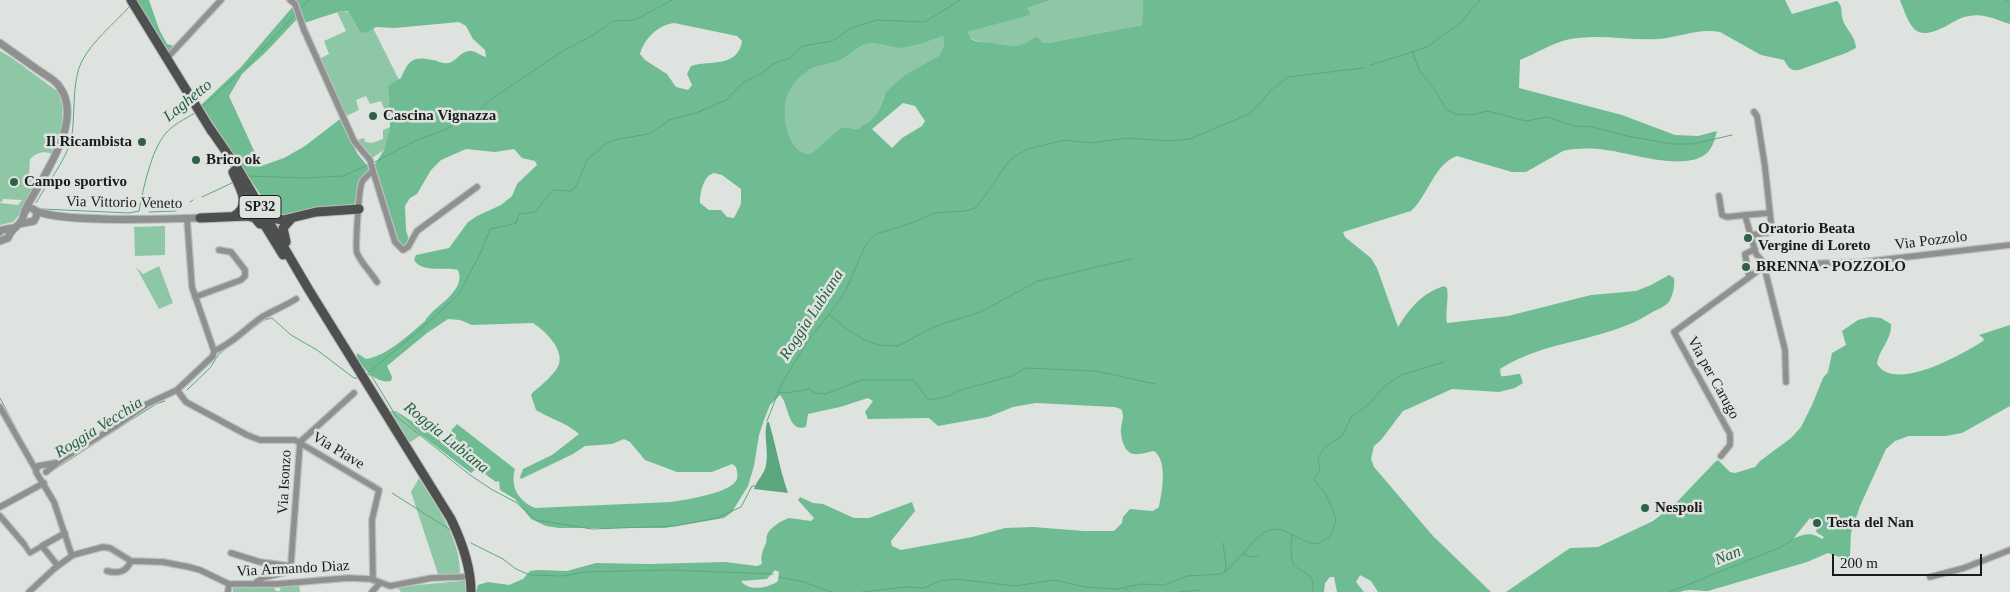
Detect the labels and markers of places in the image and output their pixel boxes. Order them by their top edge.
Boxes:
place label: Cascina Vignazza [383,107,496,125]
marker: Cascina Vignazza [367,110,379,122]
place label: Il Ricambista [46,133,132,151]
marker: Il Ricambista [136,136,148,148]
place label: Brico ok [206,151,261,169]
marker: Brico ok [190,154,202,166]
place label: Campo sportivo [24,173,127,191]
marker: Campo sportivo [8,176,20,188]
place label: Oratorio Beata Vergine di Loreto [1758,220,1870,255]
marker: Oratorio Beata Vergine di Loreto [1742,232,1754,244]
place label: BRENNA - POZZOLO [1756,258,1906,276]
marker: BRENNA - POZZOLO [1740,261,1752,273]
place label: Nespoli [1655,499,1703,517]
marker: Nespoli [1639,502,1651,514]
place label: Testa del Nan [1827,514,1914,532]
marker: Testa del Nan [1811,517,1823,529]

